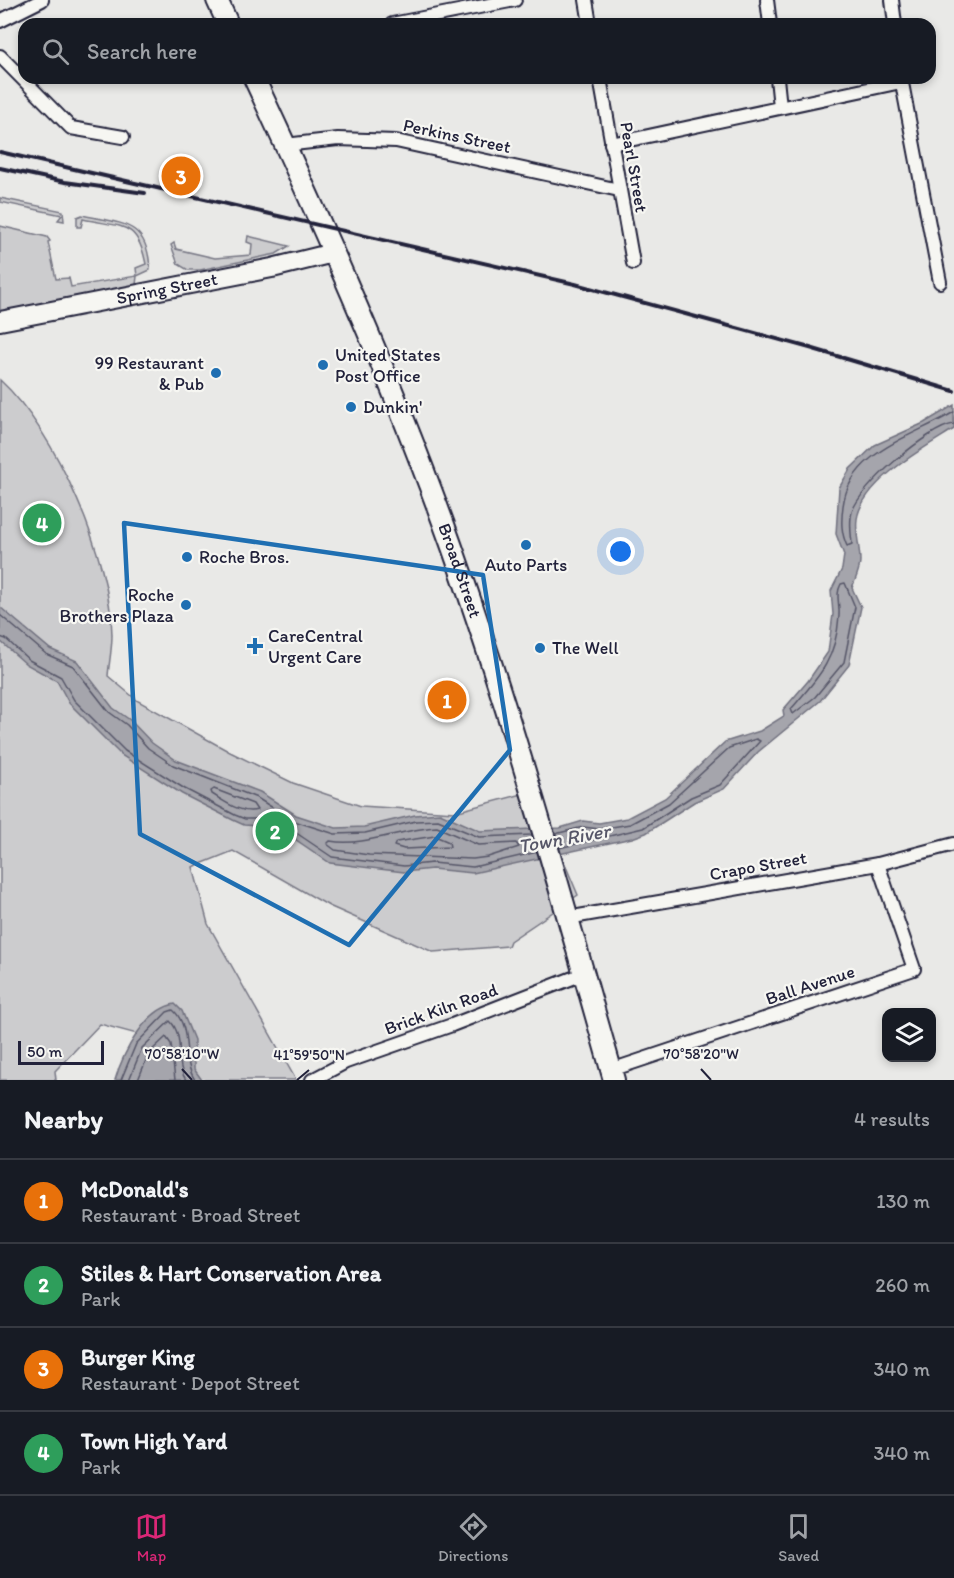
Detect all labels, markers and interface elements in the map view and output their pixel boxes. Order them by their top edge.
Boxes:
search box [18,18,936,84]
icon: search [39,35,72,68]
text: Search here [87,38,197,65]
street label: Perkins Street [401,114,513,158]
street label: Pearl Street [615,120,653,214]
pin: 3 [162,154,201,198]
street label: Spring Street [114,268,219,309]
place label: United States Post Office [335,344,440,387]
place label: 99 Restaurant & Pub [95,352,204,395]
marker: United States Post Office [316,358,330,372]
marker: 99 Restaurant & Pub [209,366,223,380]
place label: Dunkin' [363,396,422,418]
marker: Dunkin' [344,400,358,414]
pin: 4 [22,500,62,546]
street label: Broad Street [433,520,487,621]
your location [606,537,635,566]
marker: Auto Parts [519,538,533,552]
place label: Roche Bros. [199,546,289,568]
marker: Roche Bros. [180,550,194,564]
place label: Auto Parts [485,554,567,576]
place label: Roche Brothers Plaza [60,584,175,627]
marker: Roche Brothers Plaza [179,598,193,612]
place label: CareCentral Urgent Care [268,625,363,668]
marker: CareCentral Urgent Care [246,637,264,655]
place label: The Well [552,637,619,659]
marker: The Well [533,641,547,655]
pin: 1 [428,678,466,722]
pin: 2 [256,808,294,854]
water label: Town River [516,818,614,858]
street label: Crapo Street [708,847,808,885]
street label: Ball Avenue [763,960,857,1010]
street label: Brick Kiln Road [381,978,501,1040]
map controls [882,1008,936,1062]
button: layers [882,1008,936,1062]
scale bar [18,1038,104,1066]
text: 50 m [27,1042,62,1061]
text: 70°58'10"W [145,1045,219,1063]
text: 70°58'20"W [663,1045,739,1063]
text: 41°59'50"N [273,1046,345,1064]
text: Nearby [24,1103,103,1135]
text: 4 results [854,1107,930,1131]
text: McDonald's [81,1176,189,1203]
text: 1 [39,1189,48,1213]
text: 130 m [876,1189,930,1213]
text: Restaurant · Broad Street [81,1203,300,1227]
text: Stiles & Hart Conservation Area [81,1260,381,1287]
text: 2 [38,1273,49,1297]
text: 260 m [875,1273,930,1297]
text: Park [81,1287,120,1311]
text: Burger King [81,1344,195,1371]
text: 3 [38,1357,49,1381]
text: 340 m [873,1357,930,1381]
text: Restaurant · Depot Street [81,1371,300,1395]
text: Town High Yard [81,1428,227,1455]
text: 4 [37,1441,50,1465]
text: 340 m [873,1441,930,1465]
text: Park [81,1455,120,1479]
tab: Map [135,1510,168,1565]
tab: Directions [438,1510,508,1565]
tab: Saved [778,1510,819,1565]

